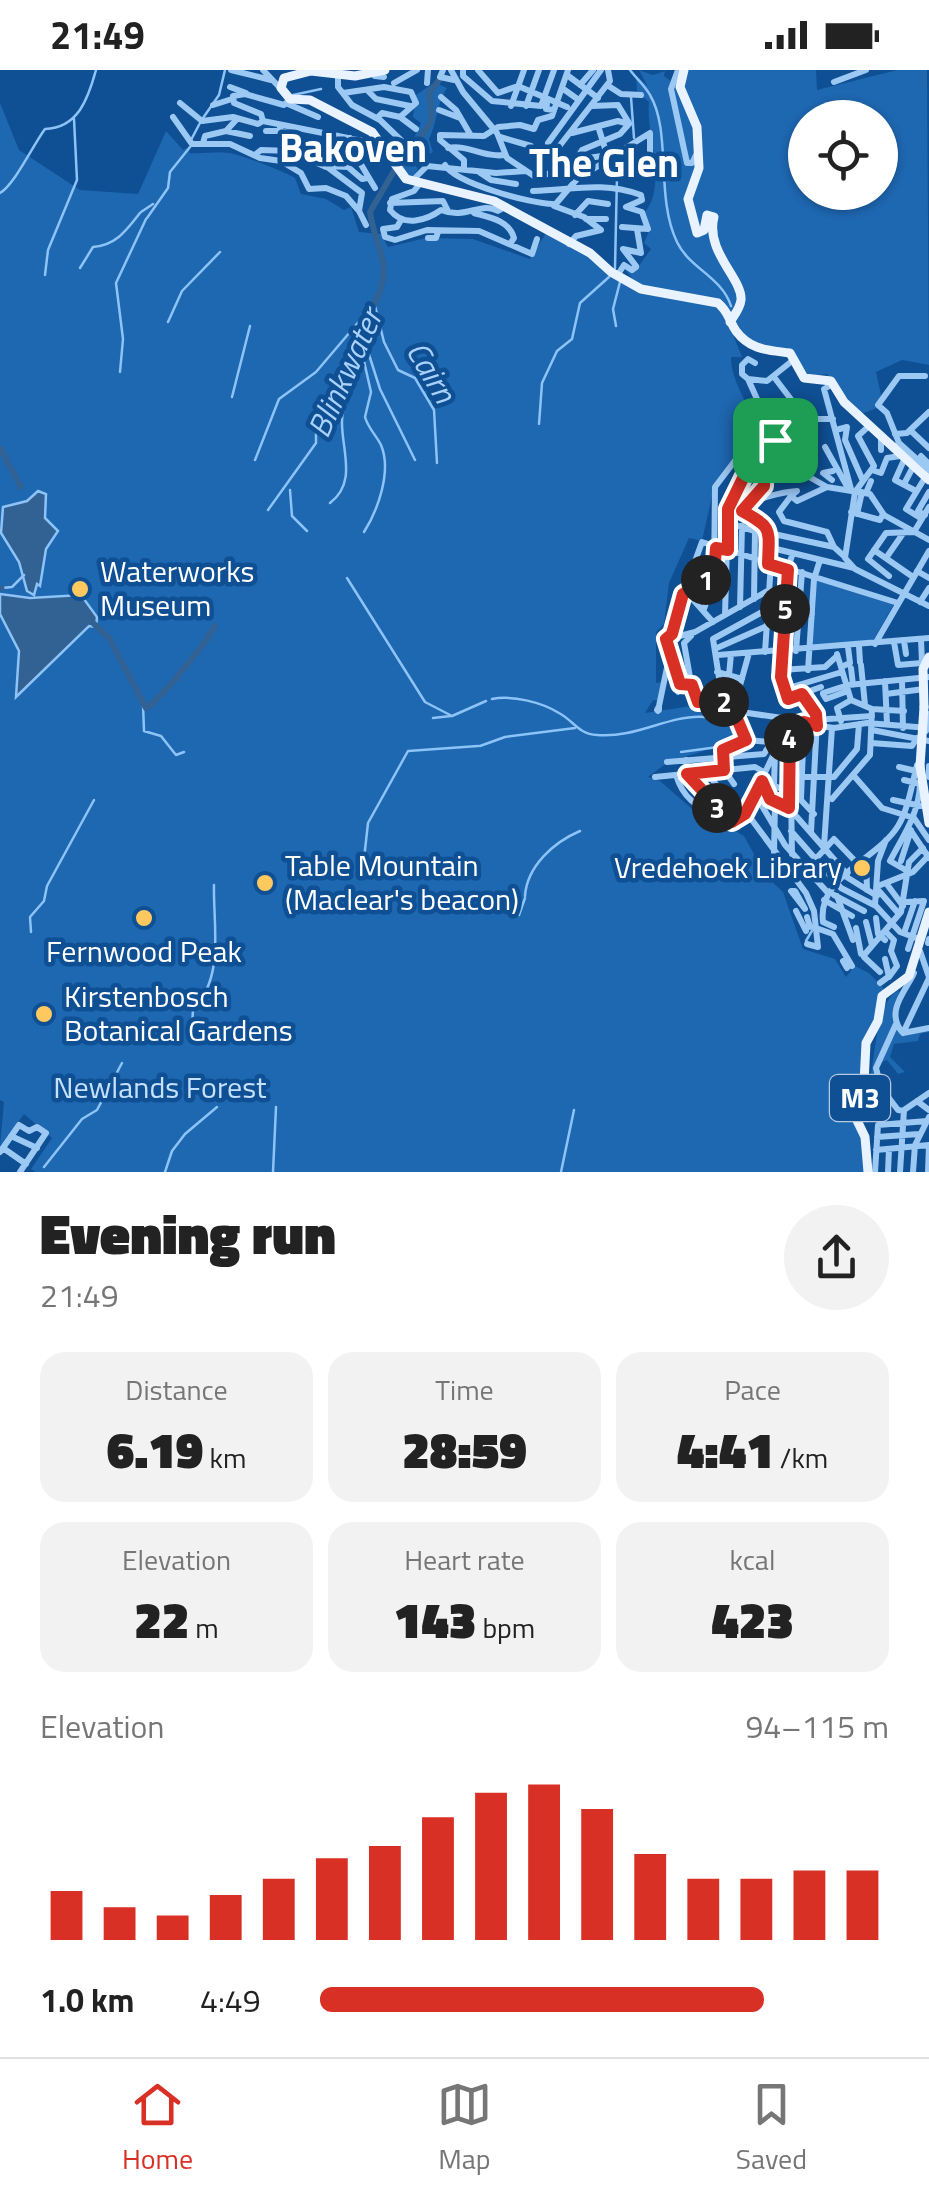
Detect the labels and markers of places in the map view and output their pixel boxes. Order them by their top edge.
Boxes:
pin [733,398,818,483]
place label: Waterworks Museum [100,548,254,628]
pin: 1 [681,555,731,605]
marker: Waterworks Museum [69,578,91,600]
pin: 5 [760,584,810,634]
pin: 2 [699,677,749,727]
pin: 4 [764,713,814,763]
pin: 3 [692,783,742,833]
place label: Table Mountain (Maclear's beacon) [285,842,519,922]
place label: Vredehoek Library [614,844,842,890]
marker: Vredehoek Library [851,857,873,879]
marker: Table Mountain (Maclear's beacon) [254,872,276,894]
marker: Fernwood Peak [133,907,155,929]
place label: Fernwood Peak [46,928,242,974]
place label: Kirstenbosch Botanical Gardens [64,973,293,1053]
marker: Kirstenbosch Botanical Gardens [33,1003,55,1025]

